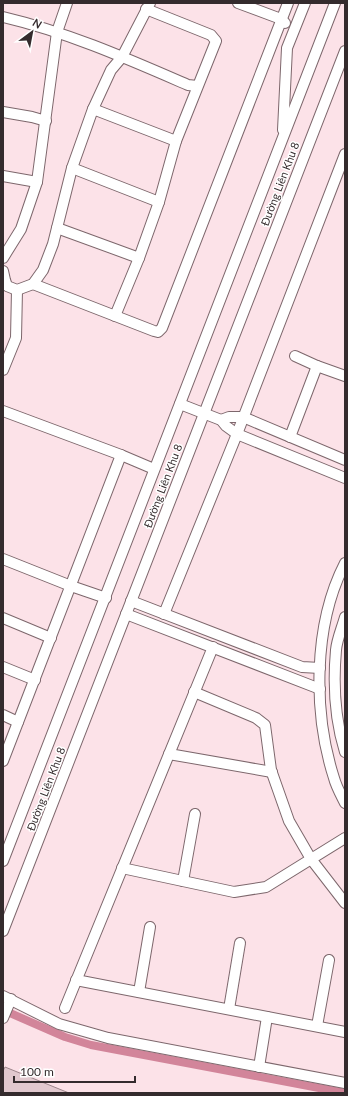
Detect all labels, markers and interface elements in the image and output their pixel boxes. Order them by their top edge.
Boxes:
north arrow [12,12,52,52]
text: N [31,15,45,31]
street label: Đường Liên Khu 8 [258,140,301,227]
street label: Đường Liên Khu 8 [141,442,184,529]
street label: Đường Liên Khu 8 [24,745,67,832]
scale bar [14,1058,135,1084]
text: 100 m [20,1064,54,1079]

